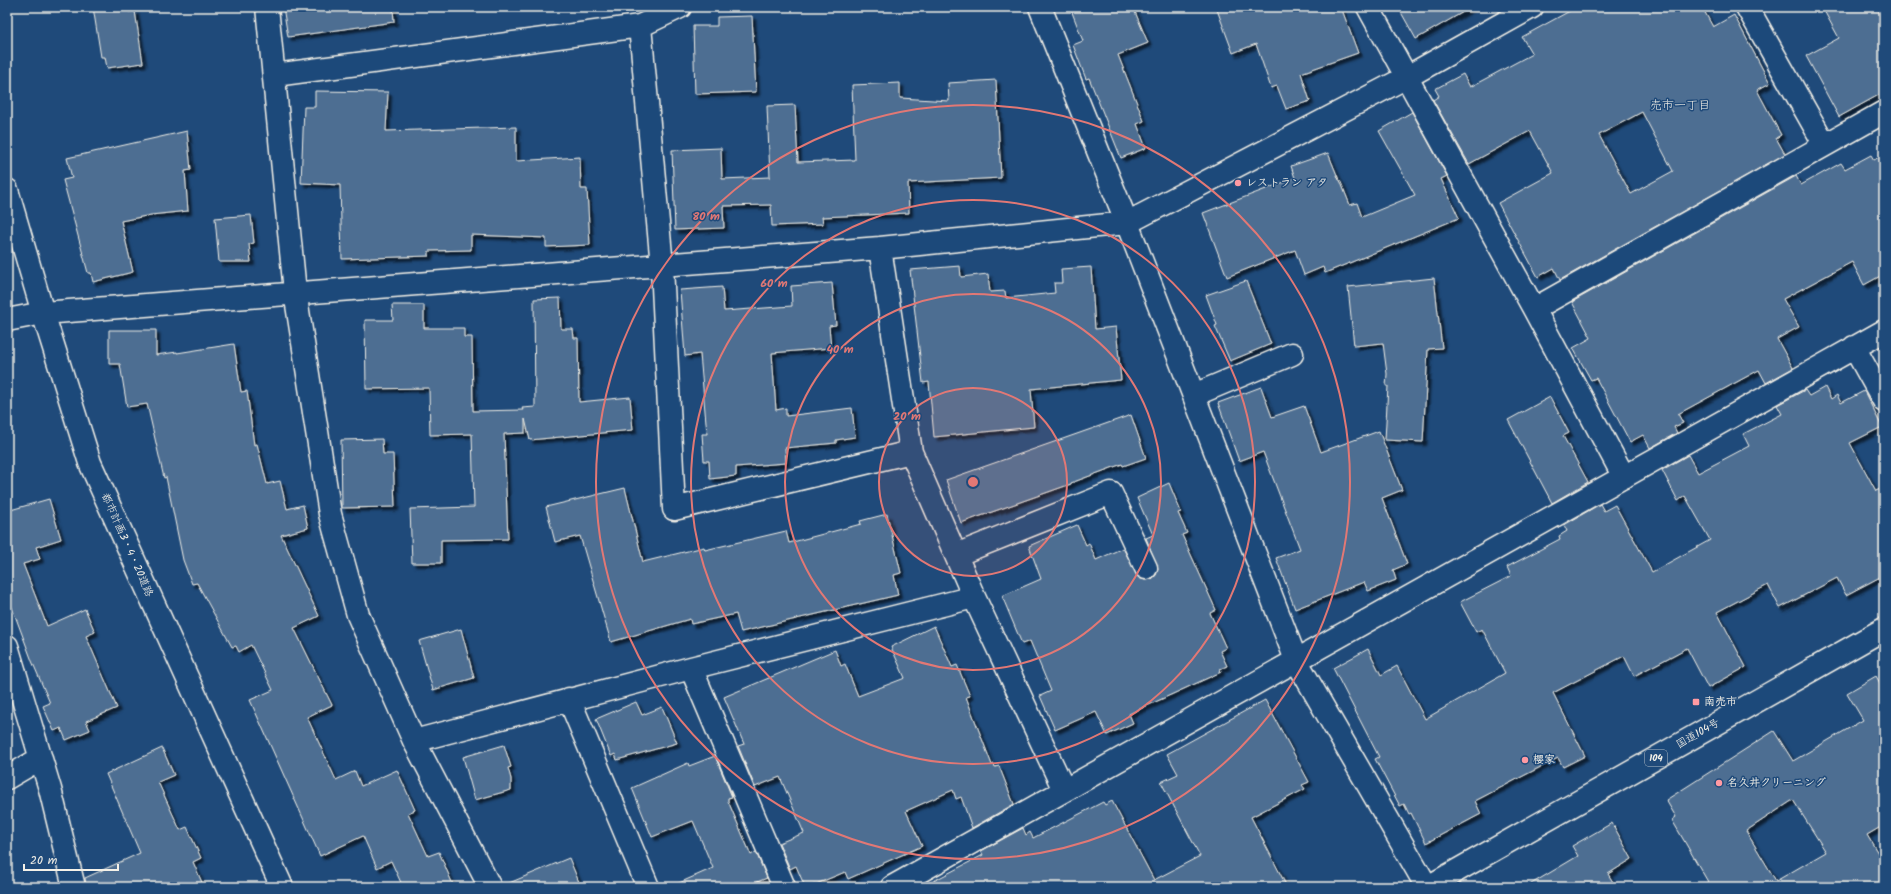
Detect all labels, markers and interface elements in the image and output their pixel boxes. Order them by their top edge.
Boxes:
district label: 売市一丁目 [1650,96,1710,115]
place label: レストラン アタ [1246,174,1328,192]
marker: レストラン アタ [1233,178,1243,188]
text: 80 m [692,207,720,226]
text: 60 m [760,274,788,293]
text: 40 m [826,340,854,359]
text: 20 m [893,407,921,426]
centre of rings [966,475,980,489]
street label: 都市計画3・4・20道路 [96,490,158,600]
place label: 南売市 [1704,693,1737,711]
marker: 南売市 [1691,697,1701,707]
street label: 国道104号 [1673,714,1723,754]
road number: 104 [1645,750,1667,766]
place label: 櫻家 [1533,751,1555,769]
marker: 櫻家 [1520,755,1530,765]
place label: 名久井クリーニング [1727,774,1826,792]
marker: 名久井クリーニング [1714,778,1724,788]
scale bar [24,846,118,872]
text: 20 m [30,851,58,870]

